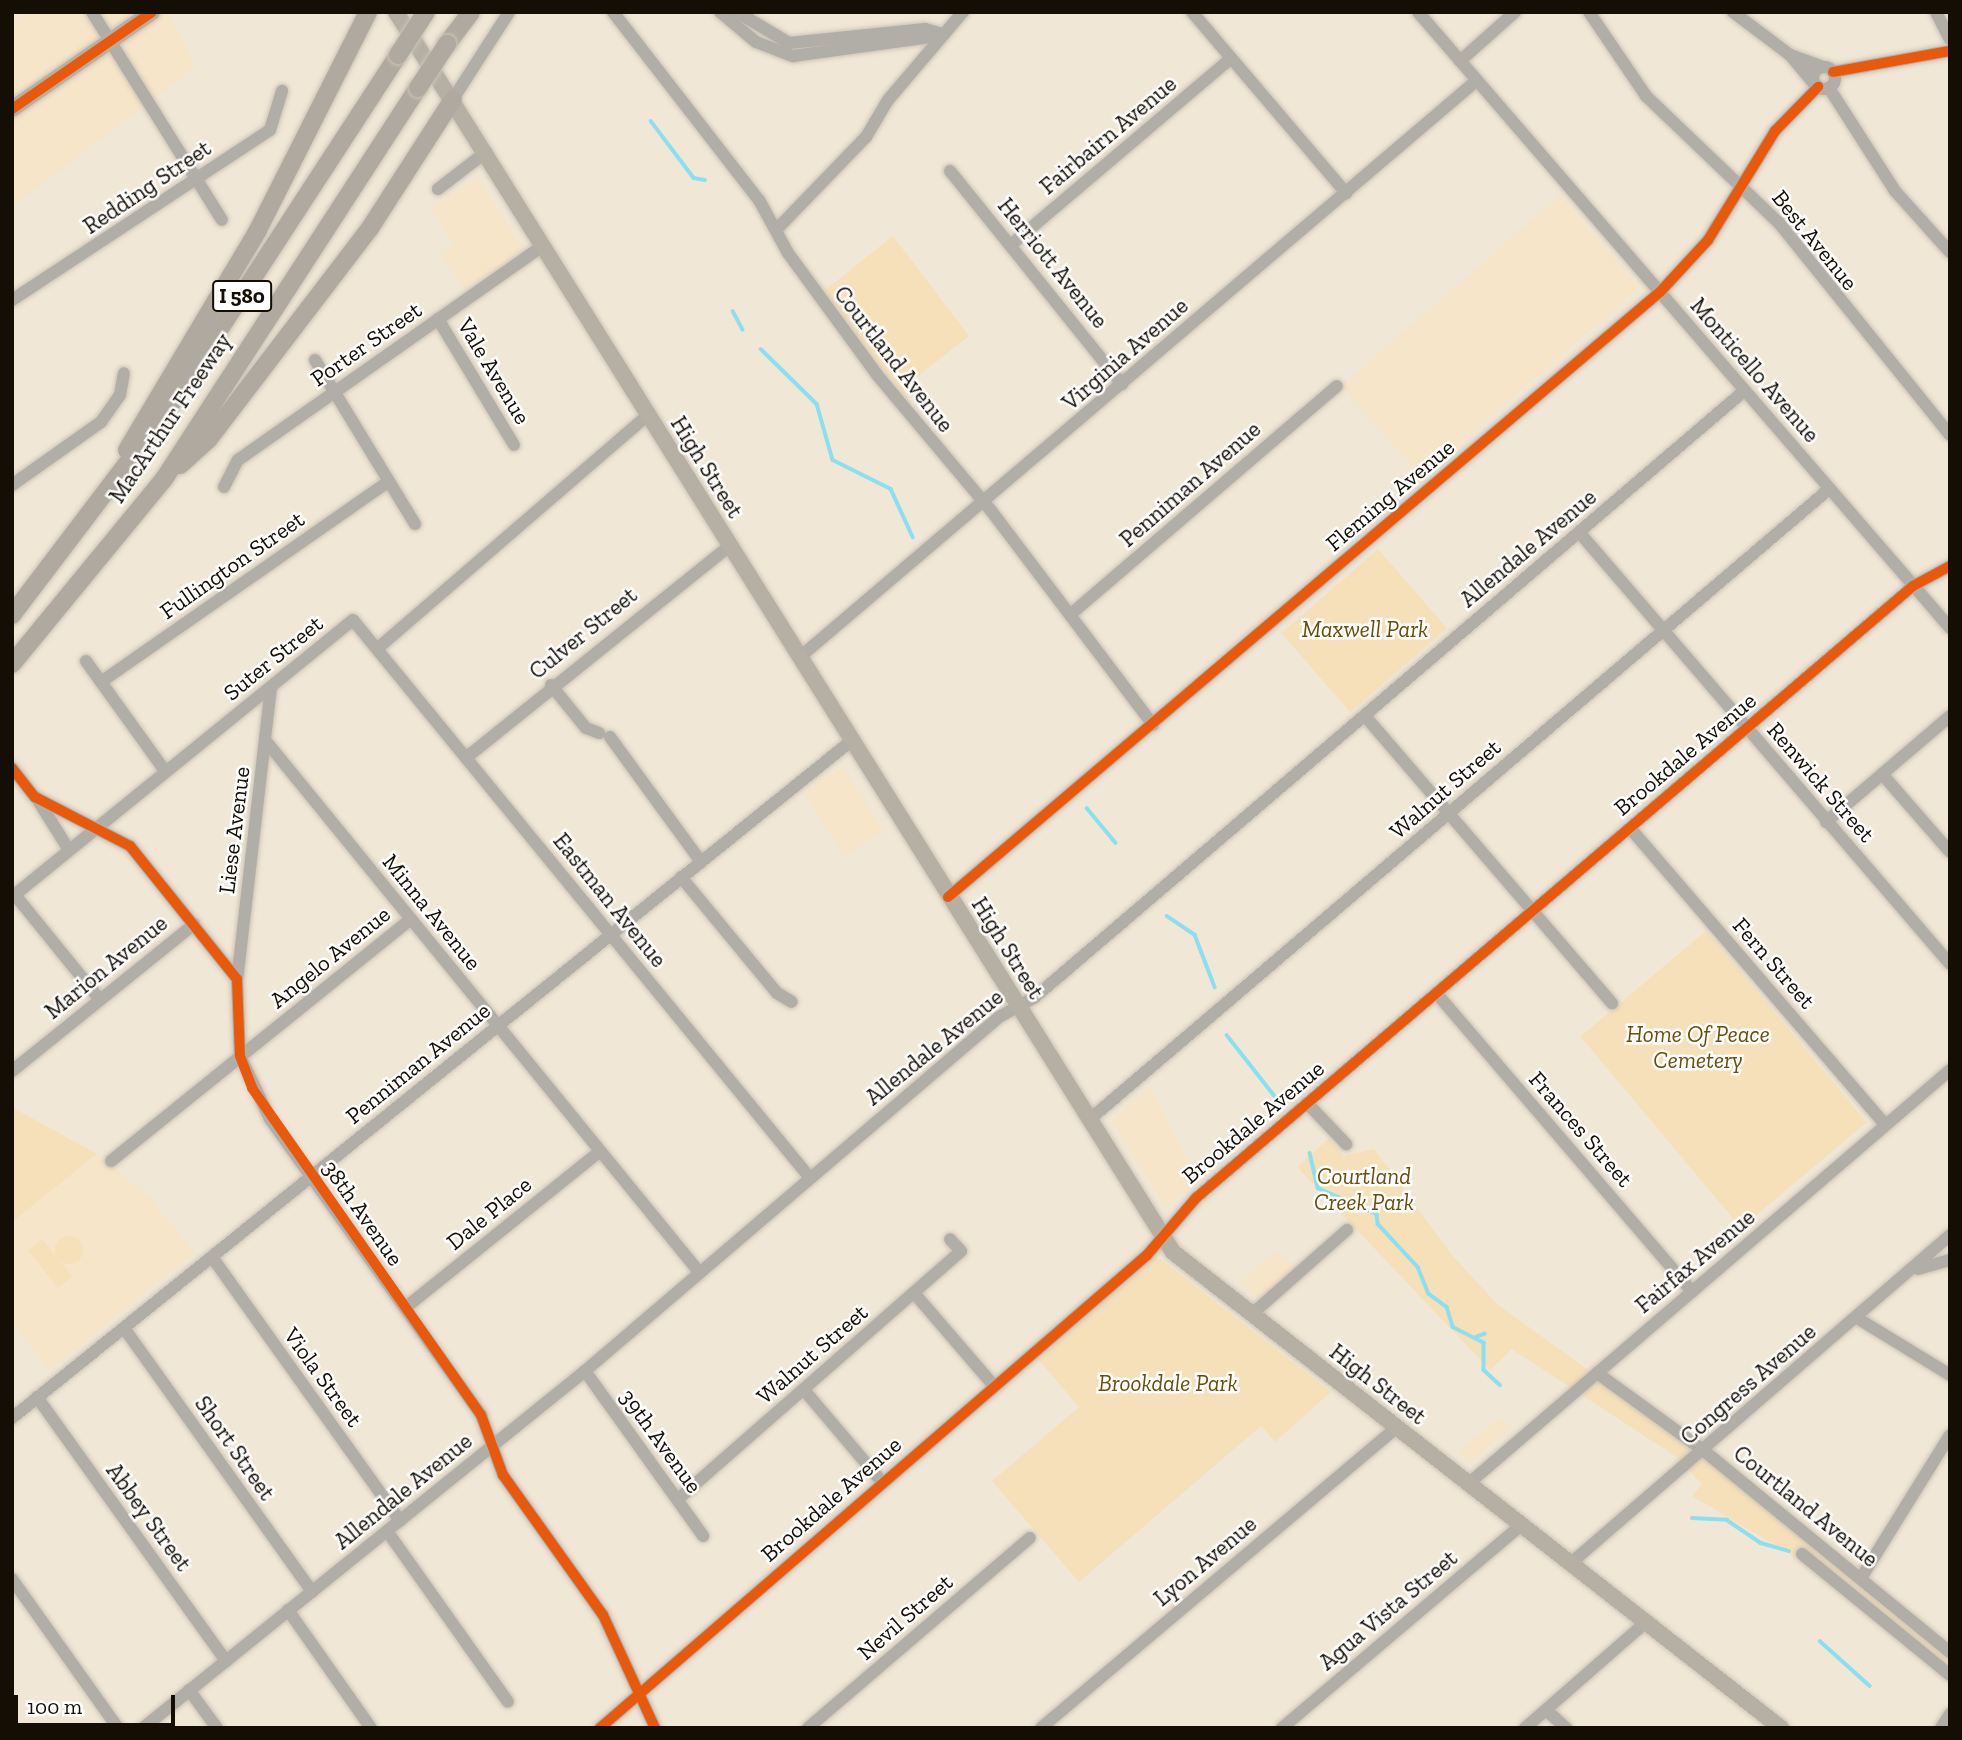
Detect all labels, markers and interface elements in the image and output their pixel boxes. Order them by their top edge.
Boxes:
street label: Fairbairn Avenue [1034,70,1182,200]
street label: Redding Street [78,134,216,240]
street label: Best Avenue [1766,184,1864,296]
street label: Herriott Avenue [992,192,1114,334]
road number: I 580 [210,278,274,314]
street label: Courtland Avenue [828,280,960,438]
street label: Virginia Avenue [1056,292,1194,416]
street label: Monticello Avenue [1684,292,1826,448]
street label: Porter Street [305,296,427,392]
street label: Vale Avenue [451,313,537,429]
street label: MacArthur Freeway [103,328,237,508]
street label: High Street [665,411,749,523]
street label: Penniman Avenue [1114,415,1266,553]
street label: Fleming Avenue [1320,433,1460,557]
street label: Allendale Avenue [1454,483,1602,613]
street label: Fullington Street [155,505,309,625]
street label: Culver Street [523,581,643,685]
street label: Suter Street [218,610,328,706]
park label: Maxwell Park [1302,615,1428,643]
street label: Brookdale Avenue [1608,686,1762,822]
street label: Renwick Street [1761,716,1881,848]
street label: Walnut Street [1384,733,1506,845]
street label: Liese Avenue [212,764,256,896]
street label: Eastman Avenue [547,827,673,973]
street label: Minna Avenue [377,848,487,976]
street label: High Street [966,892,1050,1004]
street label: Angelo Avenue [264,900,396,1014]
street label: Marion Avenue [39,909,173,1025]
street label: Fern Street [1727,912,1821,1014]
street label: Allendale Avenue [859,983,1009,1111]
street label: Penniman Avenue [340,996,496,1130]
park label: Home Of Peace Cemetery [1626,1020,1770,1074]
street label: Brookdale Avenue [1176,1054,1330,1190]
street label: Frances Street [1523,1066,1639,1192]
street label: 38th Avenue [316,1155,410,1271]
park label: Courtland Creek Park [1314,1162,1414,1216]
street label: Dale Place [441,1170,537,1256]
street label: Fairfax Avenue [1629,1203,1761,1319]
street label: Walnut Street [751,1298,873,1410]
street label: Congress Avenue [1674,1317,1822,1451]
street label: Viola Street [278,1322,368,1432]
street label: High Street [1324,1338,1432,1430]
park label: Brookdale Park [1098,1369,1238,1397]
street label: 39th Avenue [614,1383,708,1499]
street label: Short Street [189,1391,281,1505]
street label: Allendale Avenue [328,1427,478,1555]
street label: Brookdale Avenue [755,1430,907,1568]
street label: Courtland Avenue [1728,1439,1884,1573]
street label: Abbey Street [100,1457,198,1577]
street label: Lyon Avenue [1148,1510,1262,1612]
street label: Agua Vista Street [1313,1544,1463,1676]
street label: Nevil Street [852,1568,958,1666]
scale bar [18,1680,178,1724]
text: 100 m [27,1694,82,1719]

